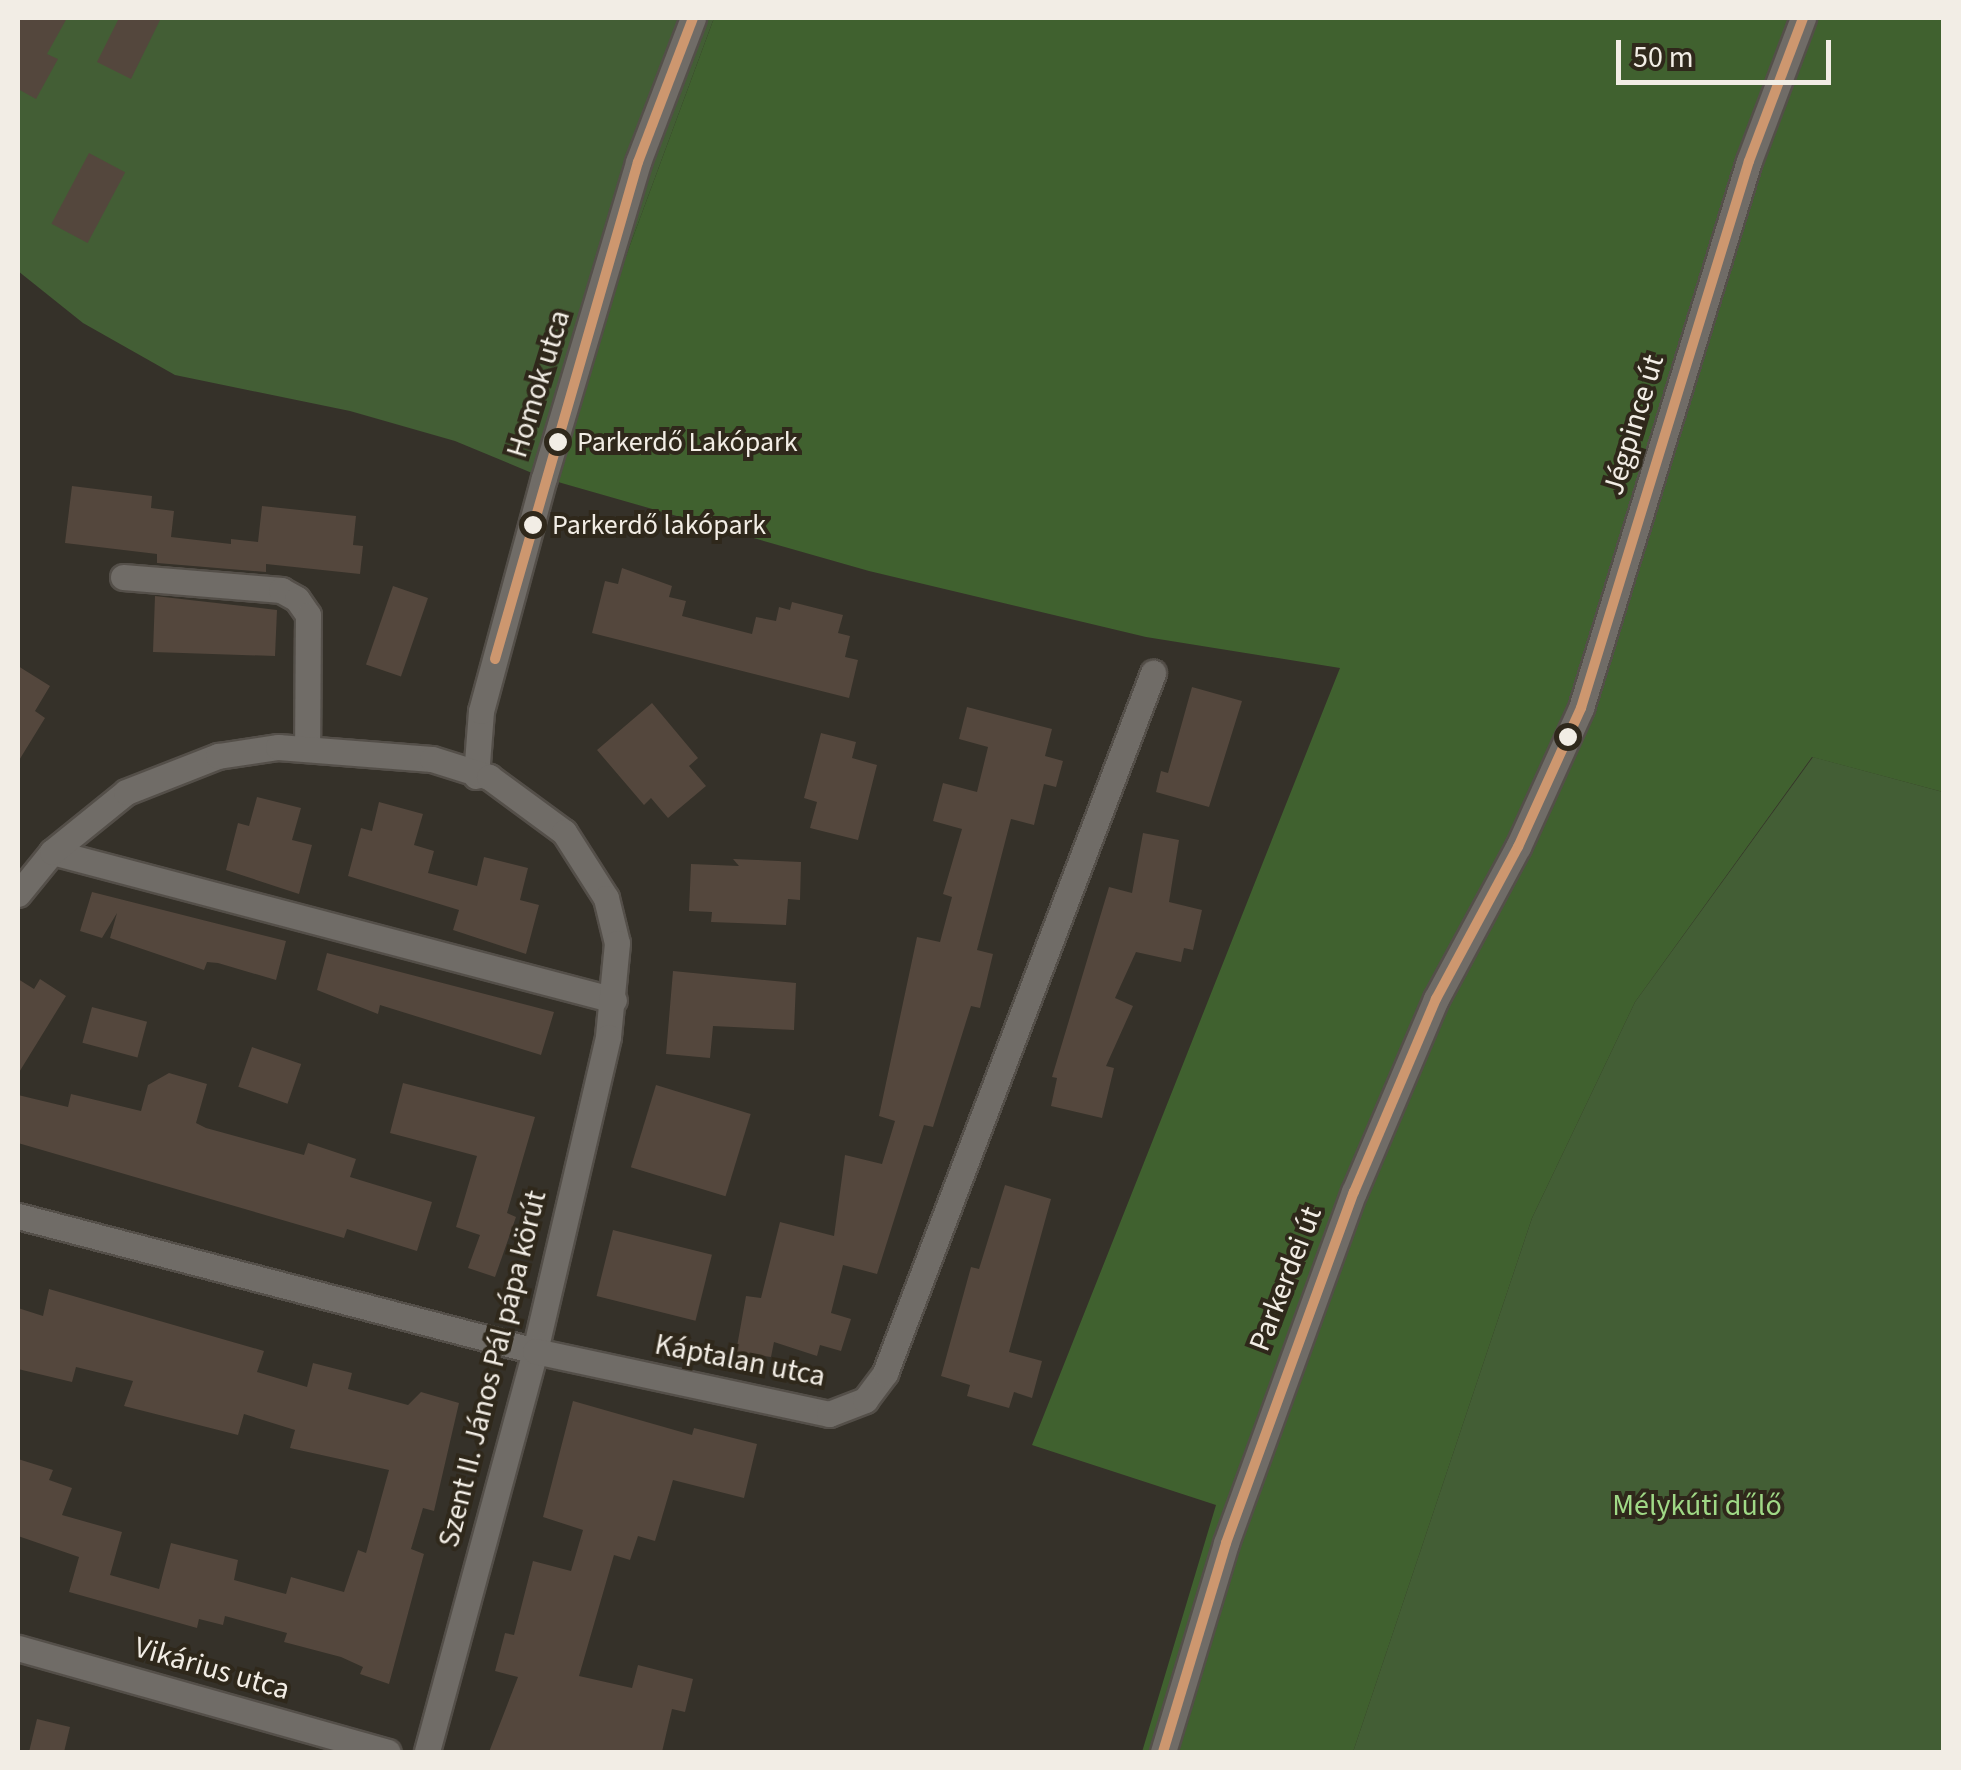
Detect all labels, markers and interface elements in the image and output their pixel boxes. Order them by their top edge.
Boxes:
scale bar [1621,20,1836,82]
text: 50 m [1633,36,1694,79]
street label: Homok utca [500,306,578,462]
street label: Jégpince út [1596,350,1672,500]
place label: Parkerdő Lakópark [577,425,798,459]
marker: Parkerdő Lakópark [548,432,568,452]
place label: Parkerdő lakópark [552,508,766,542]
marker: Parkerdő lakópark [523,515,543,535]
unlabelled marker [1558,727,1578,747]
street label: Szent II. János Pál pápa körút [431,1187,555,1551]
street label: Parkerdei út [1242,1202,1330,1356]
street label: Káptalan utca [652,1327,828,1395]
park label: Mélykúti dűlő [1612,1488,1782,1524]
street label: Vikárius utca [130,1630,294,1708]

